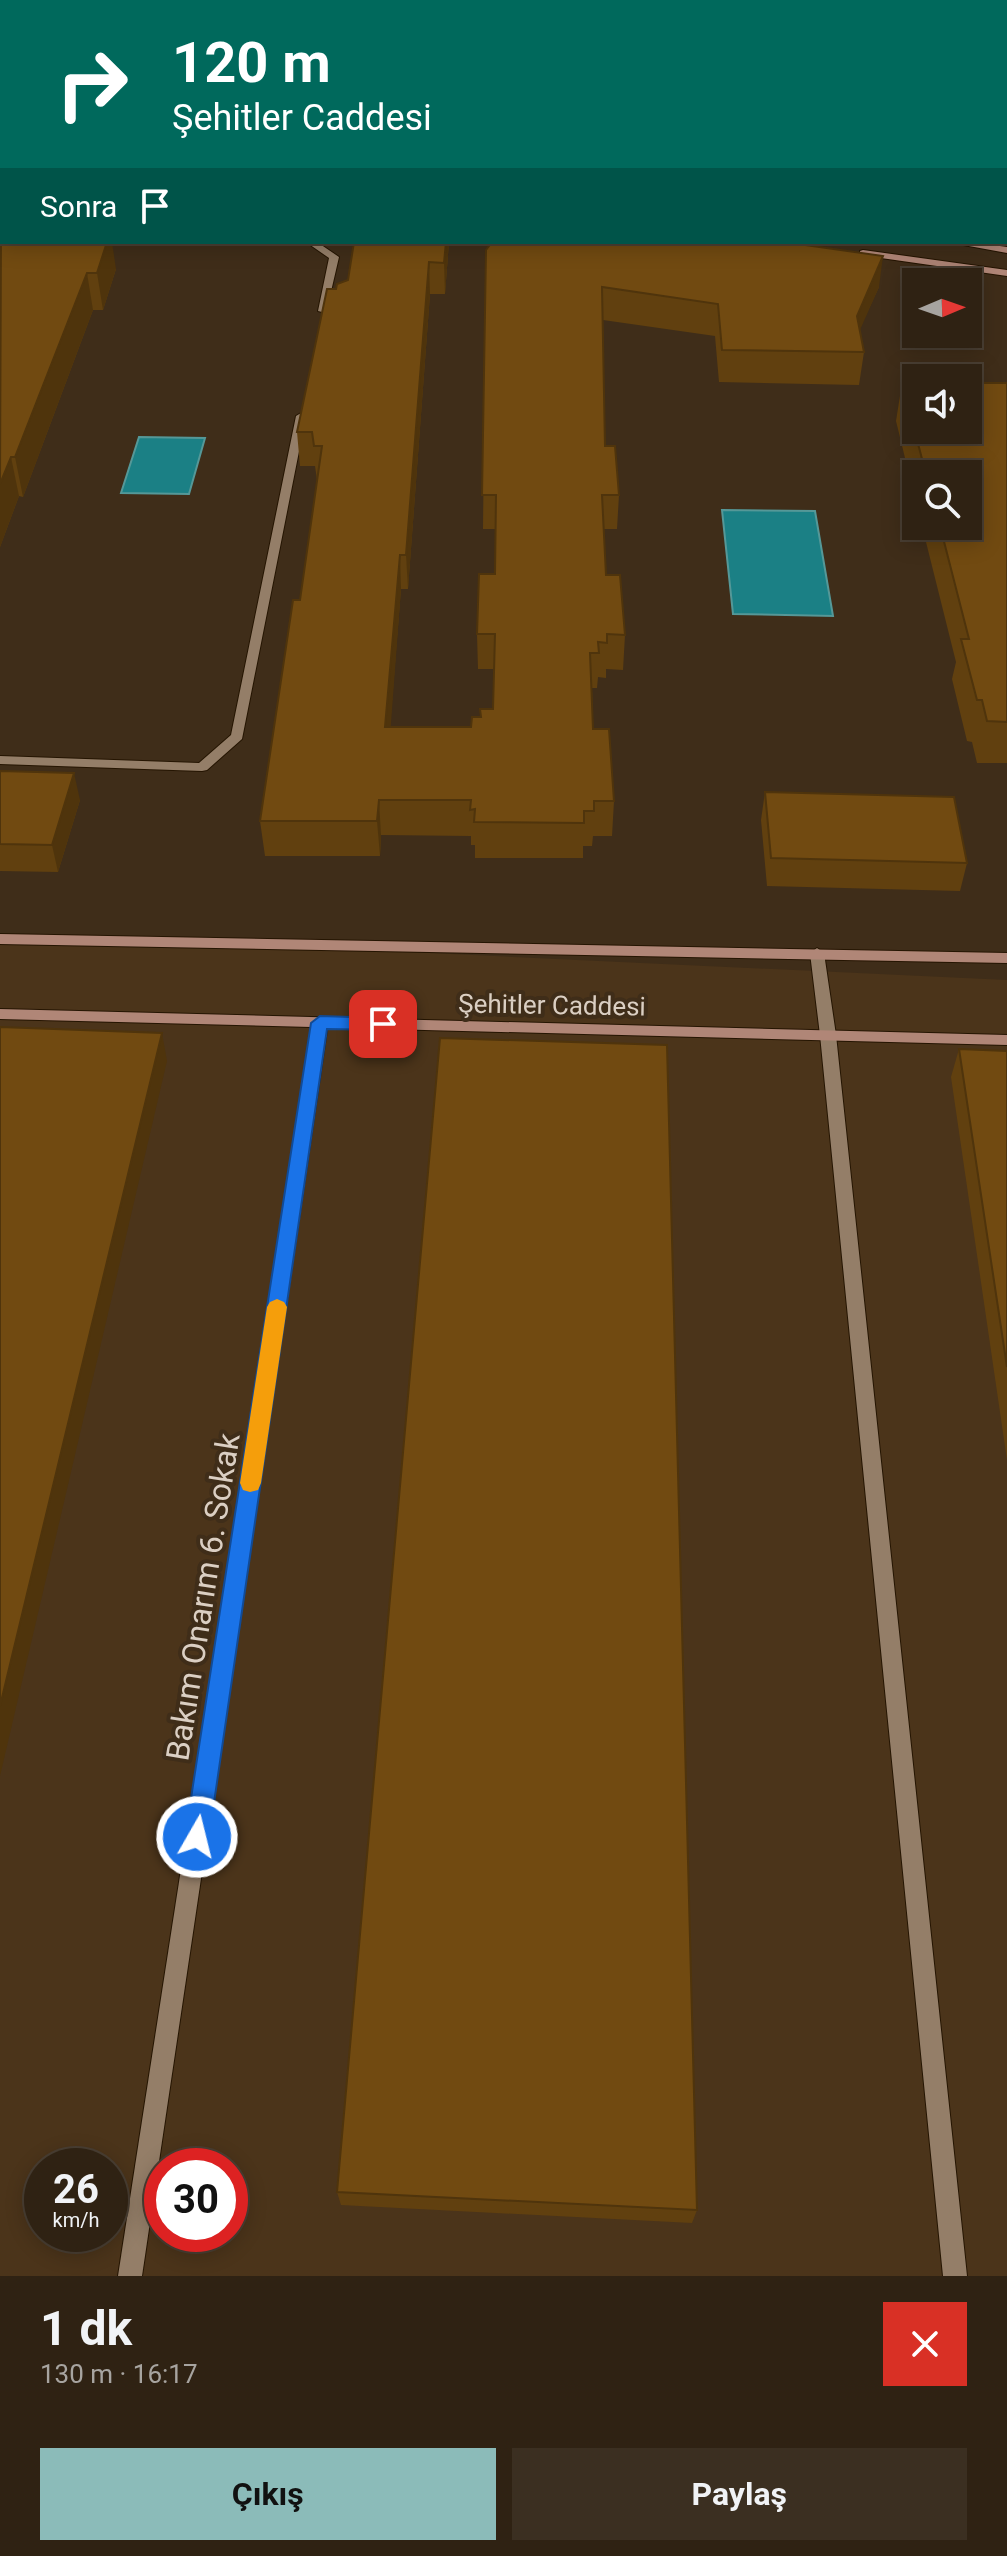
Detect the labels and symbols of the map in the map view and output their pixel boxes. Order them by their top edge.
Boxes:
north arrow [902,268,982,348]
street label: Şehitler Caddesi [458,988,646,1022]
pin [349,990,417,1058]
street label: Bakım Onarım 6. Sokak [158,1430,248,1763]
position arrow [155,1795,239,1879]
speed limit sign: 30 [144,2148,248,2252]

